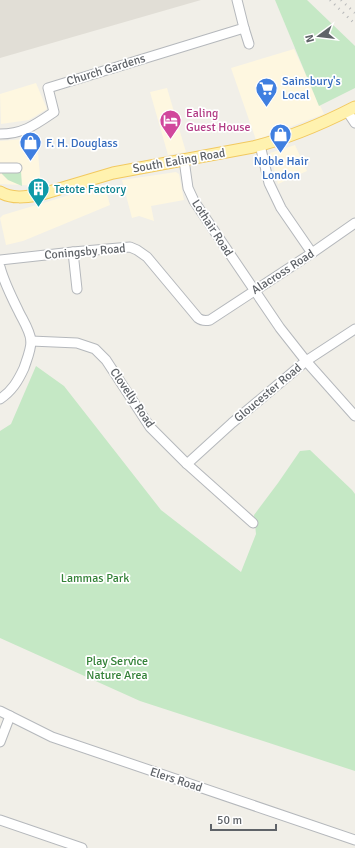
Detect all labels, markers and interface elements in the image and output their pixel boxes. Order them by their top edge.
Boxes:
north arrow [299,16,339,56]
text: N [303,33,317,44]
street label: Church Gardens [65,51,147,89]
place label: Sainsbury's Local [282,74,341,103]
supermarket icon: Sainsbury's Local [253,75,279,108]
place label: Ealing Guest House [186,106,251,135]
hotel icon: Ealing Guest House [158,107,184,140]
shop icon: Noble Hair London [268,121,294,154]
shop icon: F. H. Douglass [18,130,44,163]
place label: F. H. Douglass [46,136,118,151]
street label: South Ealing Road [132,145,226,177]
place label: Noble Hair London [254,154,309,183]
building icon: Tetote Factory [26,176,52,209]
place label: Tetote Factory [54,182,126,197]
street label: Lothair Road [188,197,236,259]
street label: Coningsby Road [44,241,126,263]
street label: Alacross Road [249,246,317,298]
street label: Gloucester Road [231,360,305,426]
street label: Clovelly Road [107,365,157,431]
park label: Lammas Park [61,571,129,586]
park label: Play Service Nature Area [86,654,148,683]
street label: Elers Road [148,764,204,796]
scale bar [211,806,276,832]
text: 50 m [217,813,242,828]

